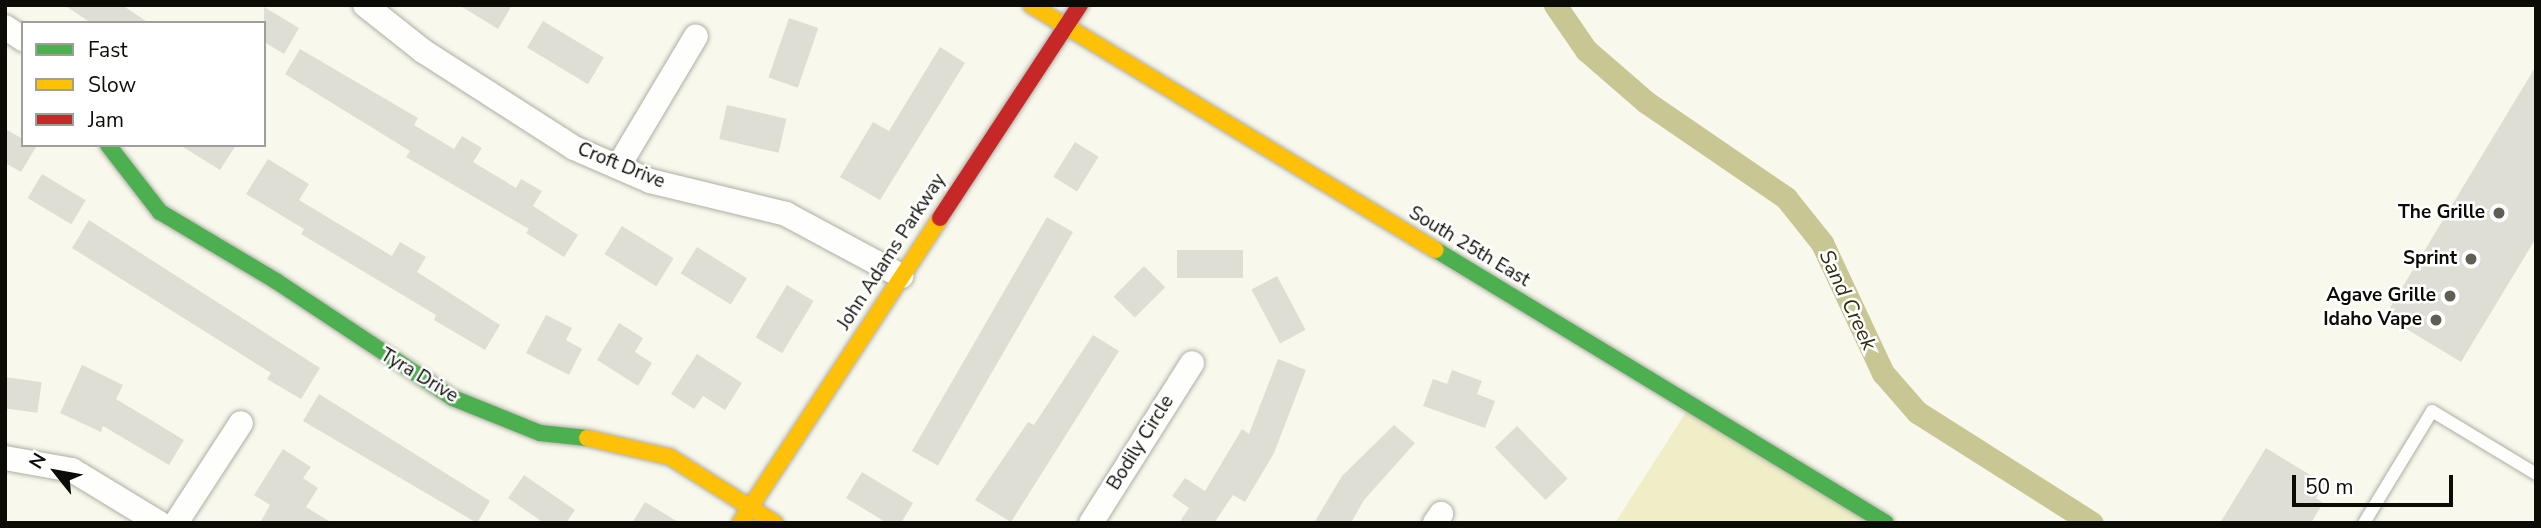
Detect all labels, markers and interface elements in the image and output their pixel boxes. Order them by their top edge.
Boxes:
legend [21,21,266,147]
text: Fast [88,36,128,64]
text: Slow [88,71,136,99]
text: Jam [88,106,124,134]
street label: Croft Drive [574,138,668,194]
street label: John Adams Parkway [833,170,951,334]
street label: South 25th East [1404,202,1534,292]
place label: The Grille [2398,202,2485,224]
marker: The Grille [2491,205,2507,221]
water label: Sand Creek [1814,246,1882,354]
place label: Sprint [2403,248,2457,270]
marker: Sprint [2463,251,2479,267]
place label: Agave Grille [2326,285,2436,307]
marker: Agave Grille [2442,288,2458,304]
place label: Idaho Vape [2323,309,2422,331]
marker: Idaho Vape [2428,312,2444,328]
street label: Tyra Drive [376,344,462,408]
street label: Bodily Circle [1103,391,1179,495]
north arrow [21,437,91,507]
text: N [23,448,53,474]
scale bar [2296,462,2457,506]
text: 50 m [2305,473,2354,501]

